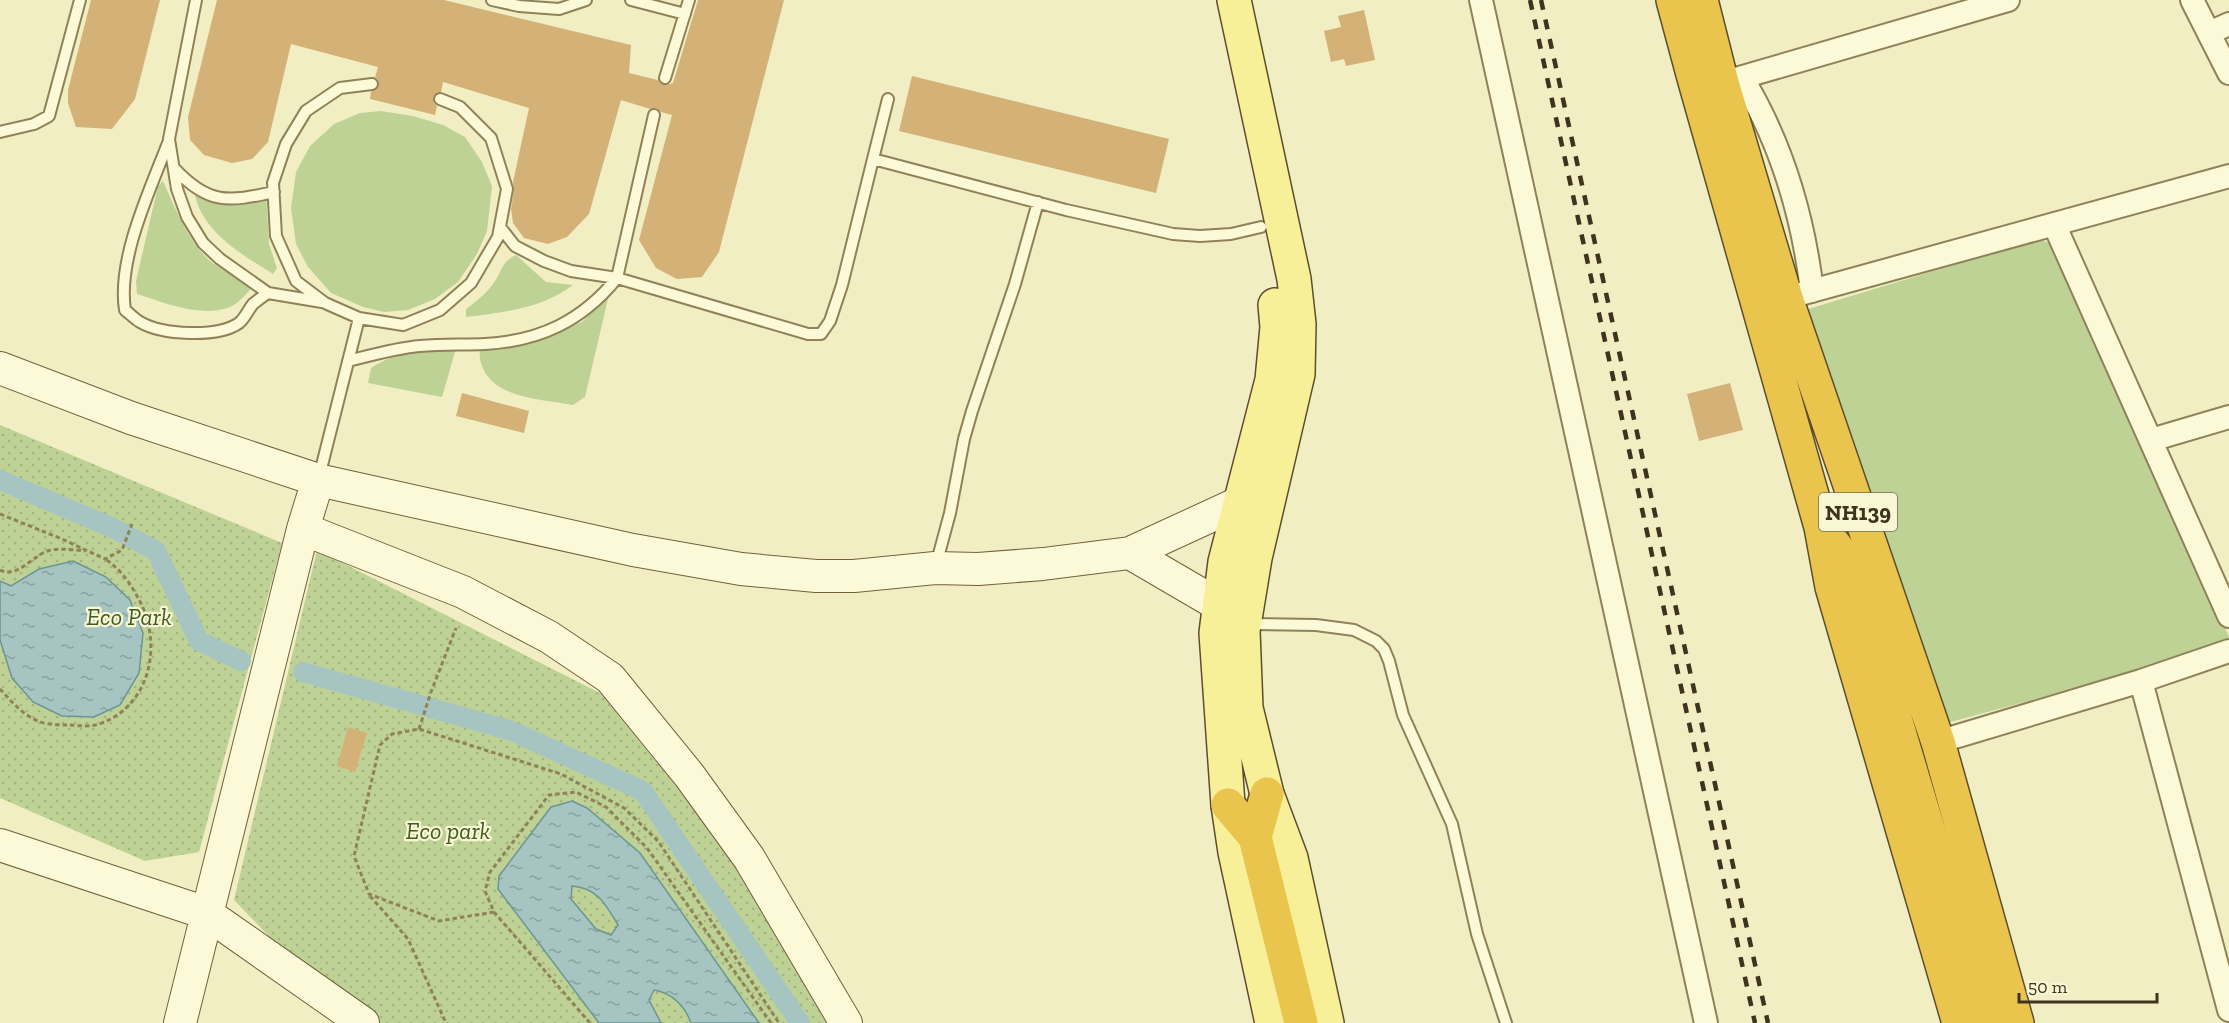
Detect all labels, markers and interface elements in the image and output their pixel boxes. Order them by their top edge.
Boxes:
road number: NH139 [1819,493,1897,531]
park label: Eco Park [86,602,172,631]
park label: Eco park [406,816,491,845]
scale bar [2019,966,2157,1004]
text: 50 m [2028,976,2068,998]

